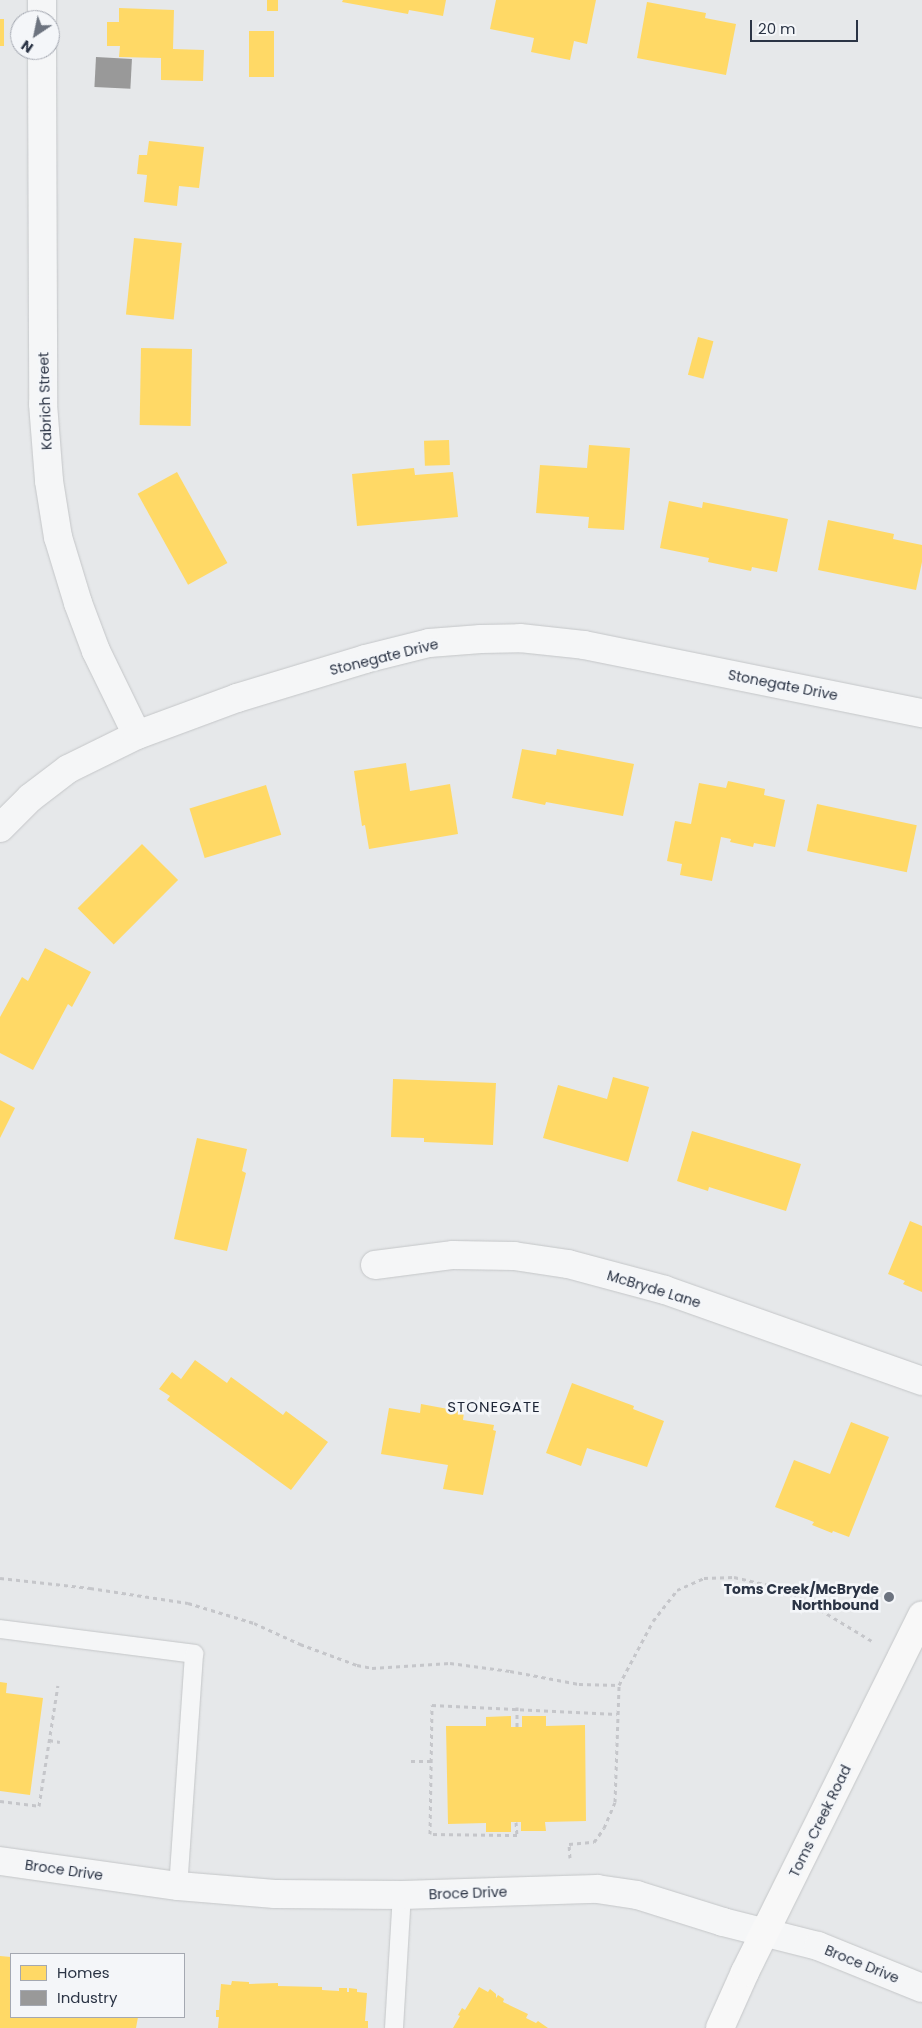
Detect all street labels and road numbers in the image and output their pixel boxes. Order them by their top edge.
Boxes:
street label: Kabrich Street [35,352,55,450]
street label: Stonegate Drive [328,635,440,679]
street label: Stonegate Drive [727,666,839,704]
street label: McBryde Lane [605,1267,703,1311]
street label: Toms Creek Road [786,1762,854,1880]
street label: Broce Drive [24,1856,104,1884]
street label: Broce Drive [428,1883,508,1903]
street label: Broce Drive [822,1941,902,1987]

